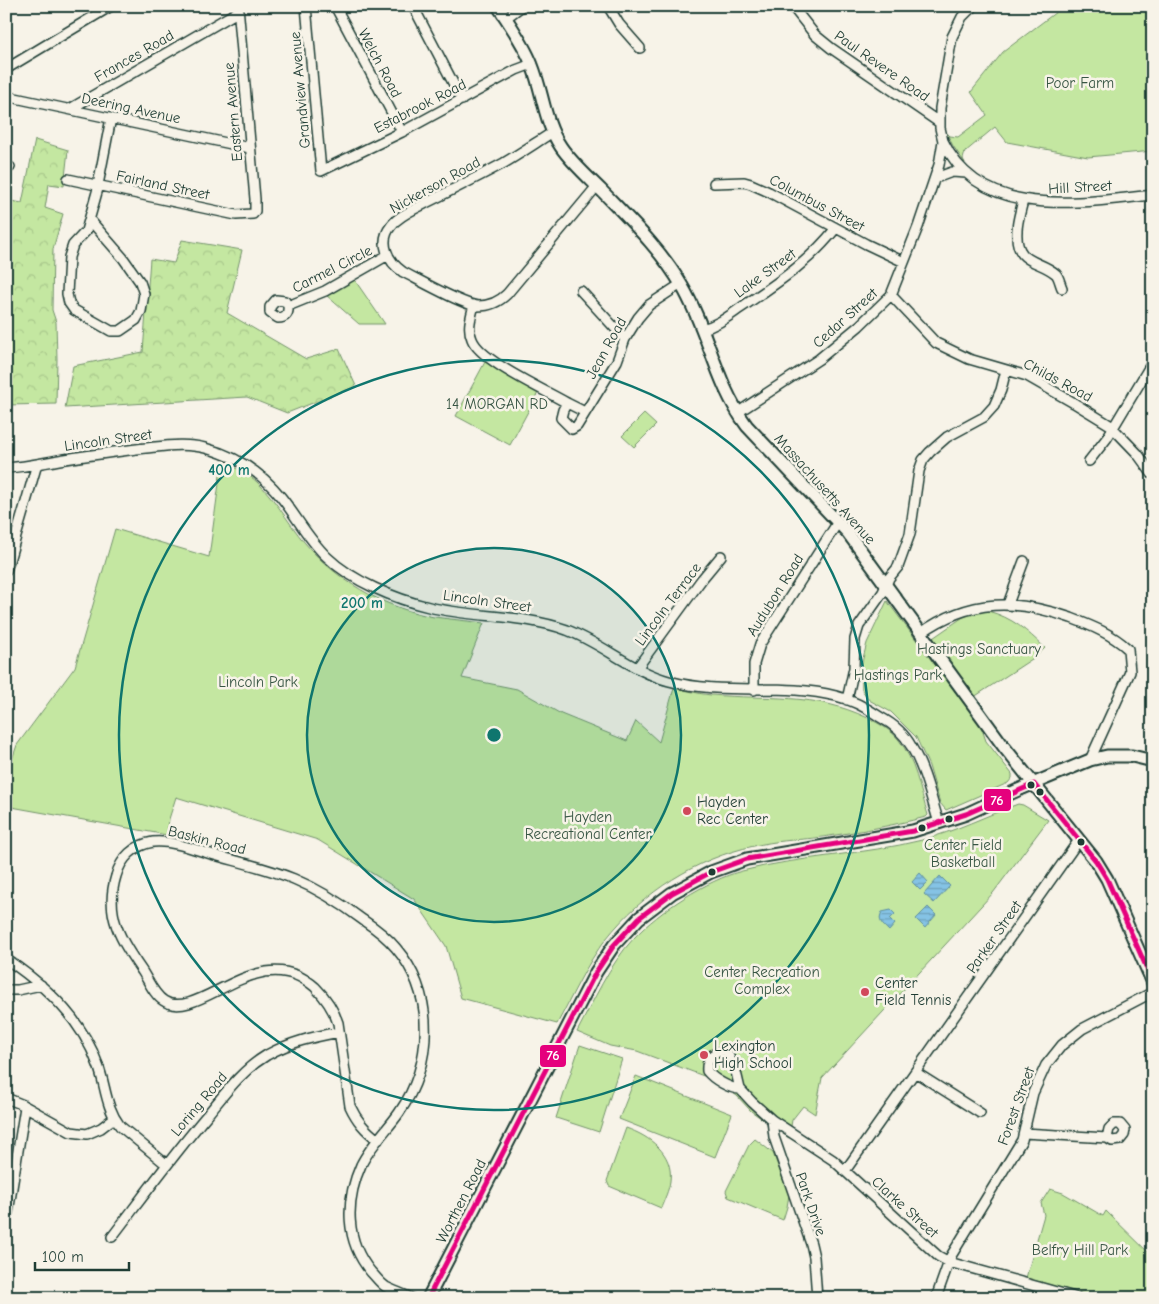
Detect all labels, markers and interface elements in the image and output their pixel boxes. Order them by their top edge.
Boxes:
street label: Welch Road [354,25,406,101]
street label: Frances Road [91,26,177,86]
street label: Paul Revere Road [831,27,933,105]
street label: Grandview Avenue [286,30,314,149]
street label: Eastern Avenue [220,61,246,162]
park label: Poor Farm [1046,74,1114,92]
street label: Estabrook Road [371,75,469,137]
street label: Deering Avenue [80,89,183,127]
street label: Nickerson Road [387,153,483,217]
street label: Fairland Street [115,166,212,204]
street label: Columbus Street [766,170,868,236]
street label: Hill Street [1048,176,1113,198]
street label: Carmel Circle [289,241,375,297]
street label: Lake Street [731,244,800,301]
street label: Cedar Street [809,284,882,352]
street label: Jean Road [582,314,630,382]
street label: Childs Road [1020,354,1096,406]
park label: 14 MORGAN RD [446,395,548,413]
street label: Lincoln Street [63,425,154,455]
street label: Massachusetts Avenue [771,430,880,548]
text: 400 m [208,461,250,479]
street label: Audubon Road [743,551,807,639]
street label: Lincoln Terrace [631,559,705,649]
street label: Lincoln Street [442,586,533,616]
text: 200 m [341,594,383,612]
park label: Hastings Sanctuary [917,640,1041,658]
park label: Hastings Park [854,666,943,684]
park label: Lincoln Park [218,673,299,691]
centre of rings [485,726,503,744]
unlabelled marker [1026,780,1036,790]
unlabelled marker [1035,787,1045,797]
line badge: 76 [983,788,1012,812]
text: 76 [990,792,1004,809]
place label: Hayden Rec Center [697,793,768,828]
marker: Hayden Rec Center [681,805,693,817]
park label: Hayden Recreational Center [525,808,651,843]
unlabelled marker [944,814,954,824]
street label: Baskin Road [166,822,248,858]
unlabelled marker [917,823,927,833]
park label: Center Field Basketball [924,836,1002,871]
unlabelled marker [1076,837,1086,847]
unlabelled marker [707,867,717,877]
street label: Parker Street [962,897,1026,977]
park label: Center Recreation Complex [704,963,820,998]
place label: Center Field Tennis [875,974,951,1009]
marker: Center Field Tennis [859,986,871,998]
place label: Lexington High School [714,1037,792,1072]
line badge: 76 [539,1044,567,1068]
text: 76 [546,1047,560,1064]
marker: Lexington High School [698,1049,710,1061]
street label: Forest Street [994,1064,1039,1148]
street label: Loring Road [167,1068,231,1140]
street label: Worthen Road [432,1156,490,1246]
street label: Park Drive [792,1170,830,1239]
street label: Clarke Street [868,1172,942,1242]
scale bar [35,1239,129,1271]
park label: Belfry Hill Park [1032,1241,1129,1259]
text: 100 m [42,1248,84,1266]

